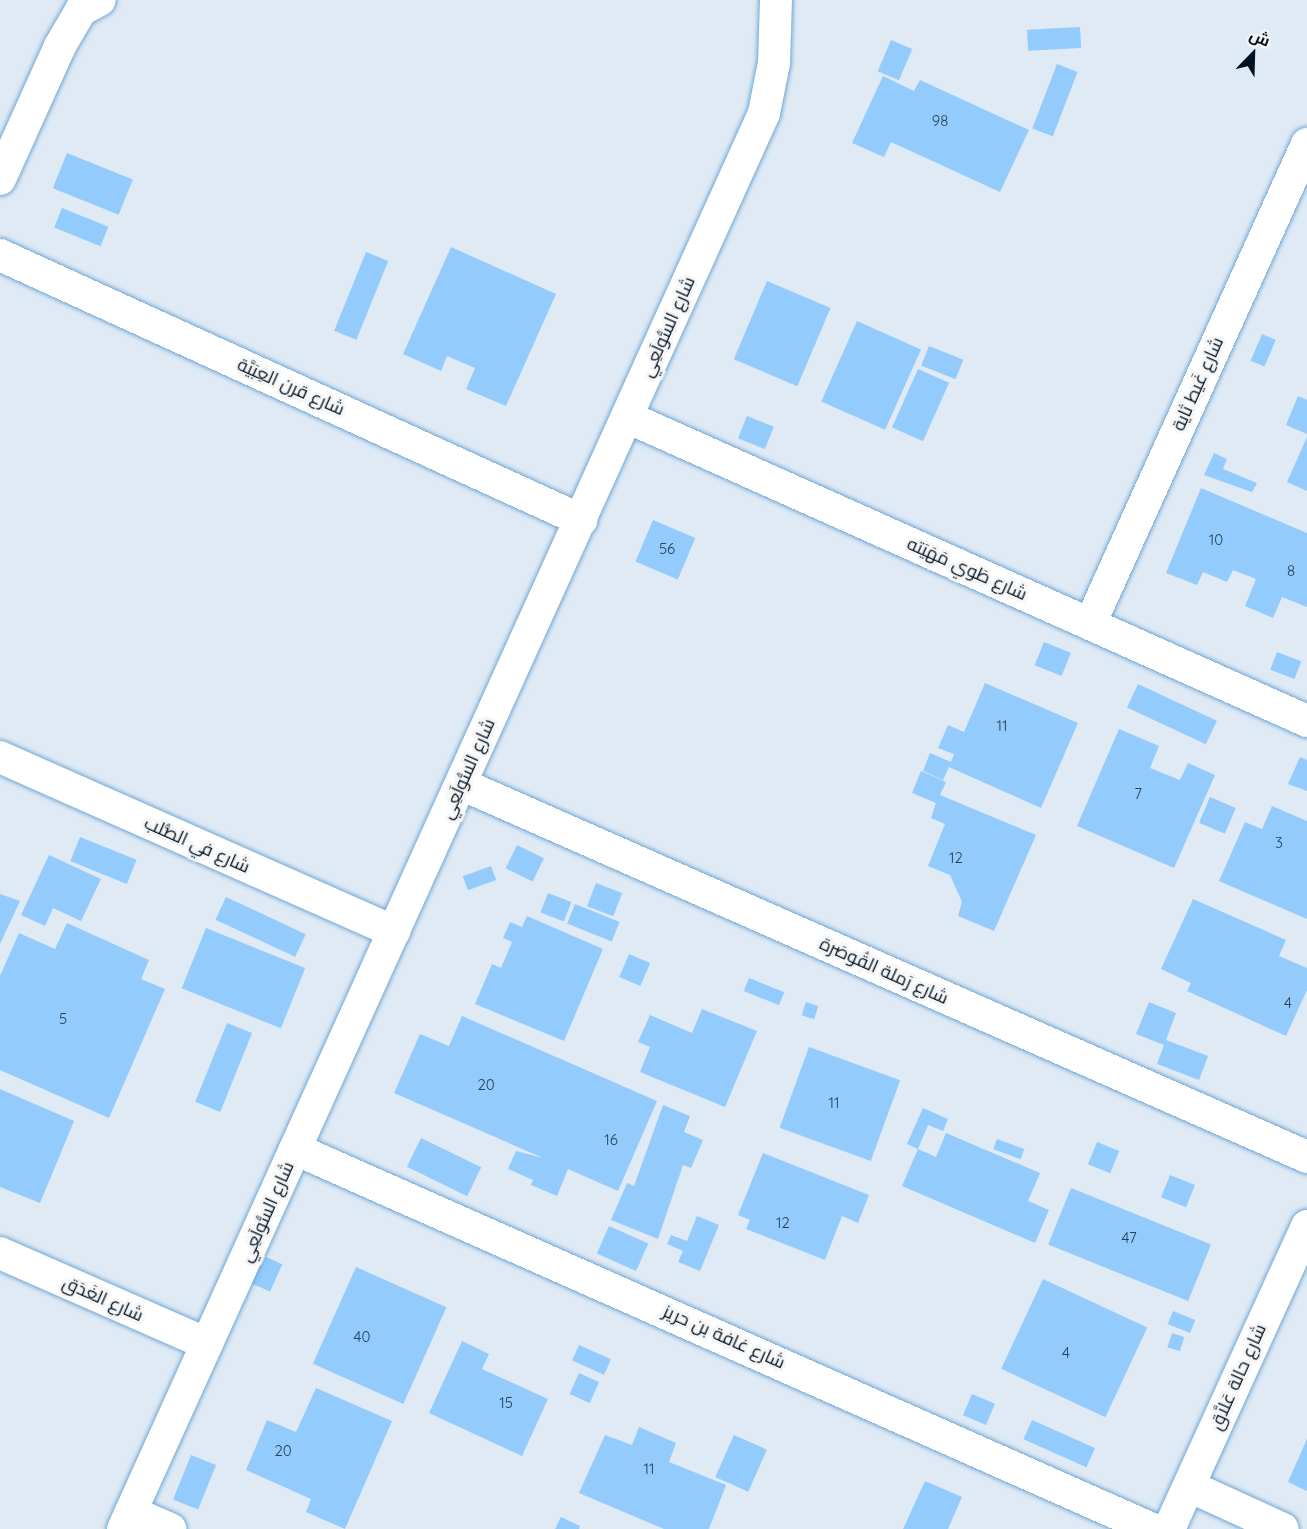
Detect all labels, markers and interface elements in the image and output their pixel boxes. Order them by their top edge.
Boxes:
north arrow [1223,24,1283,84]
text: ش [1247,24,1273,51]
house number: 98 [932,112,948,130]
street label: شارع السُّولَعِي [636,273,700,381]
street label: شارع غَيط ثاية [1168,334,1228,434]
street label: شارع قرن العِبَيَّة [234,354,348,420]
house number: 10 [1209,531,1223,549]
street label: شارع طَوي مَهَيَته [904,533,1030,605]
house number: 56 [659,540,675,558]
house number: 8 [1287,562,1295,580]
street label: شارع السُّولَعِي [436,715,500,823]
house number: 11 [996,717,1008,735]
house number: 7 [1134,785,1142,803]
street label: شارع في الصُّلب [141,812,253,878]
house number: 3 [1275,834,1283,852]
house number: 12 [949,849,963,867]
street label: شارع رَملة القُوصَرة [816,933,952,1009]
house number: 4 [1284,994,1292,1012]
house number: 5 [59,1010,67,1028]
house number: 20 [477,1076,495,1094]
house number: 11 [828,1094,840,1112]
house number: 16 [604,1131,618,1149]
street label: شارع السُّولَعِي [235,1158,299,1266]
house number: 12 [776,1214,790,1232]
house number: 47 [1121,1229,1137,1247]
street label: شارع الغَدَق [59,1272,147,1326]
street label: شارع غافة بن حريز [660,1300,788,1374]
street label: شارع حالة عَلاَّق [1205,1321,1271,1433]
house number: 40 [354,1328,370,1346]
house number: 4 [1062,1344,1070,1362]
house number: 15 [499,1394,513,1412]
house number: 20 [274,1442,292,1460]
house number: 11 [643,1460,655,1478]

